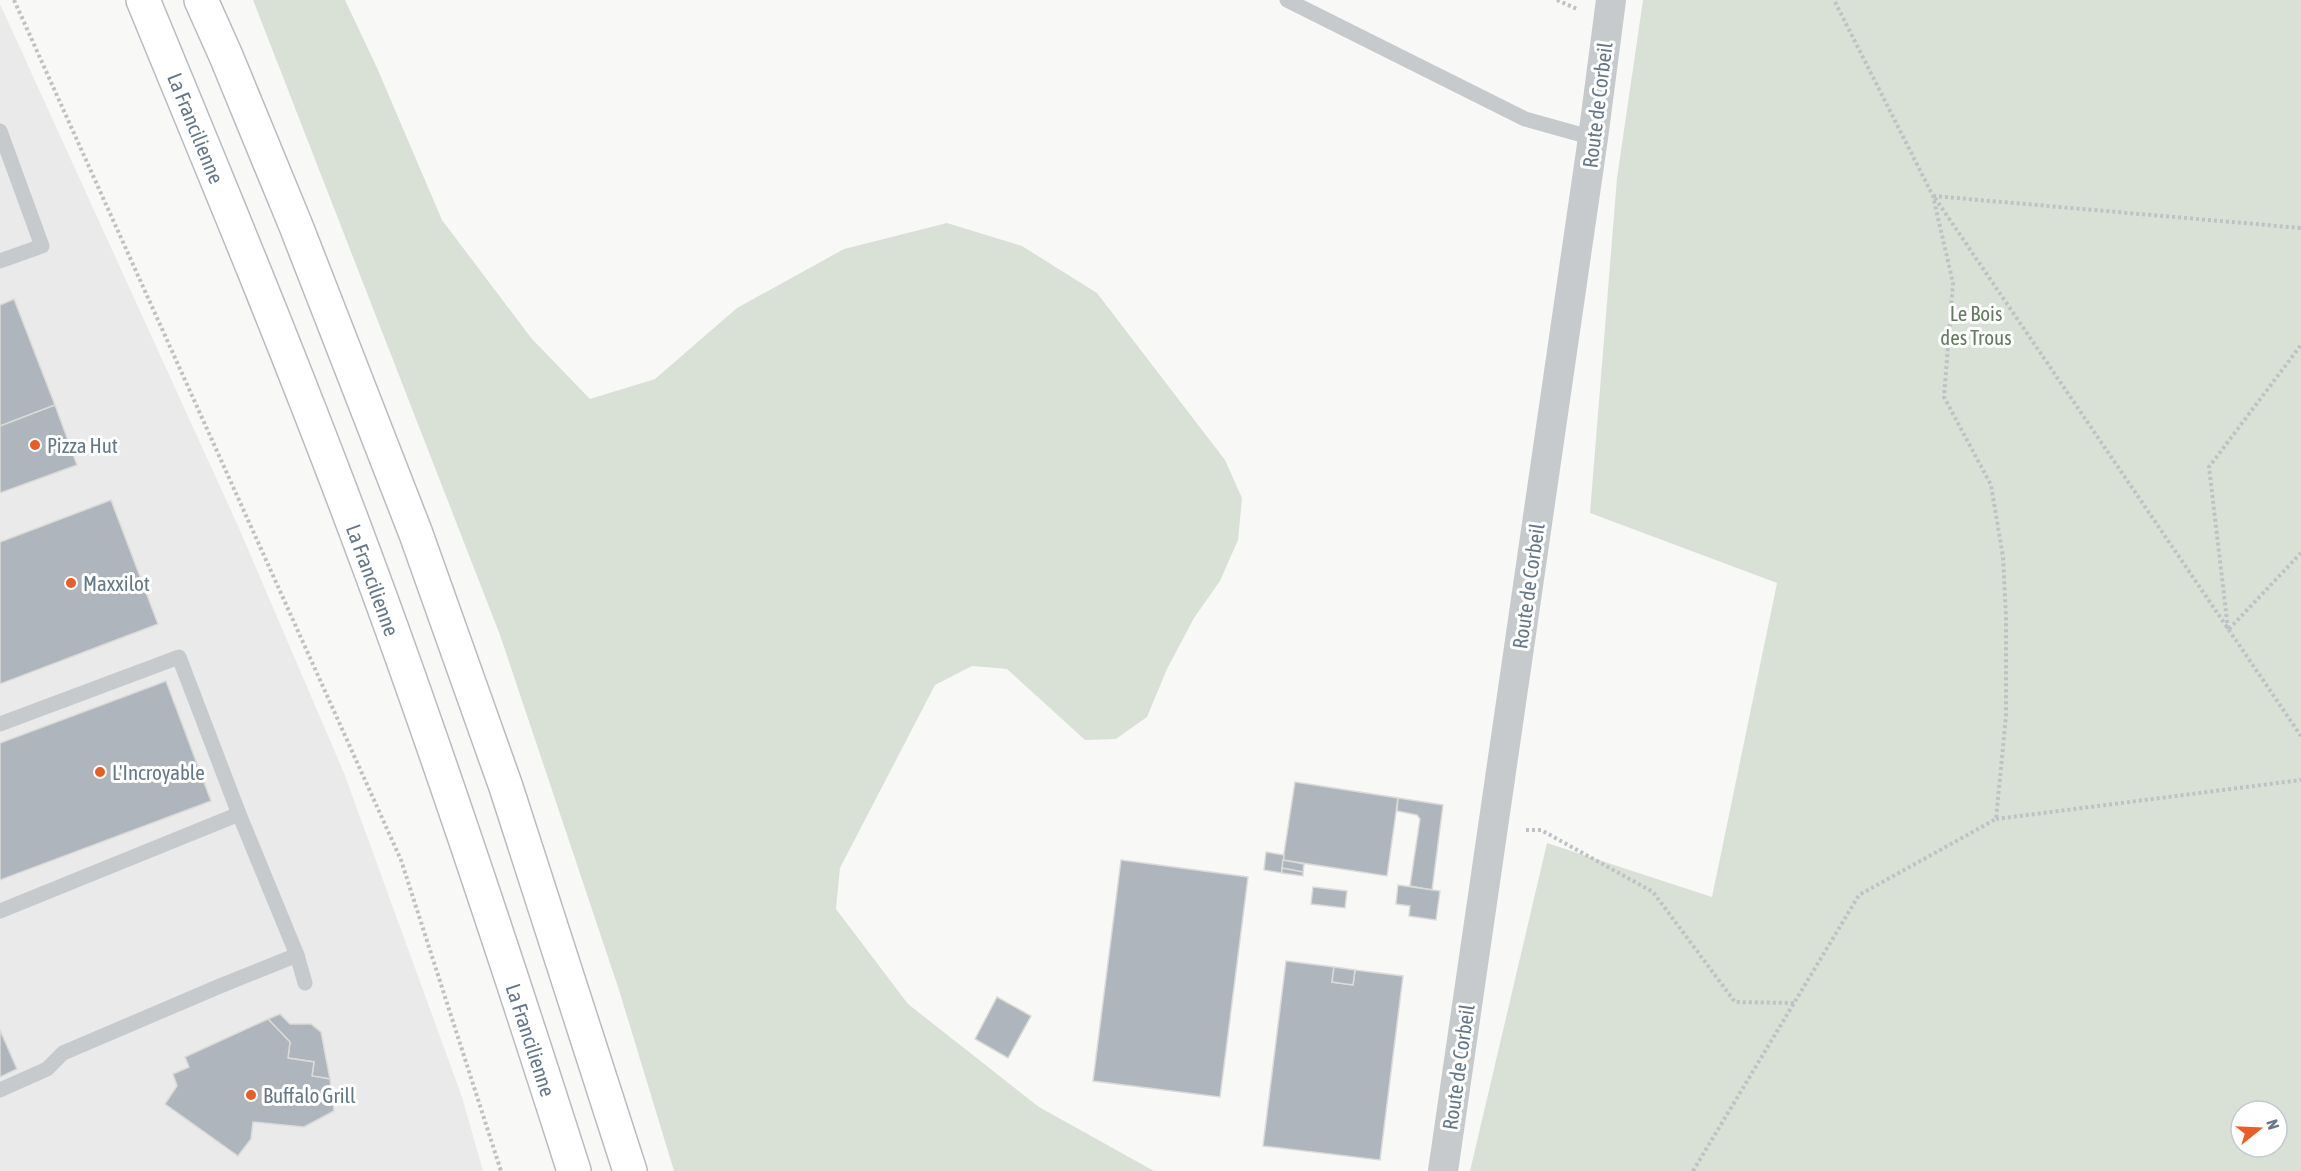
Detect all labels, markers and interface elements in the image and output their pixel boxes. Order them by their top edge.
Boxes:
street label: Route de Corbeil [1577,40,1617,169]
street label: La Francilienne [163,69,229,187]
park label: Le Bois des Trous [1940,301,2012,349]
place label: Pizza Hut [47,433,118,457]
marker: Pizza Hut [28,438,42,452]
street label: La Francilienne [342,521,404,639]
street label: Route de Corbeil [1507,521,1549,650]
place label: Maxxilot [83,571,150,595]
marker: Maxxilot [64,576,78,590]
place label: L'Incroyable [112,760,205,784]
marker: L'Incroyable [93,765,107,779]
street label: La Francilienne [502,981,560,1099]
street label: Route de Corbeil [1437,1002,1479,1131]
place label: Buffalo Grill [263,1083,356,1107]
marker: Buffalo Grill [244,1088,258,1102]
north arrow [2229,1099,2289,1159]
text: N [2263,1117,2283,1132]

